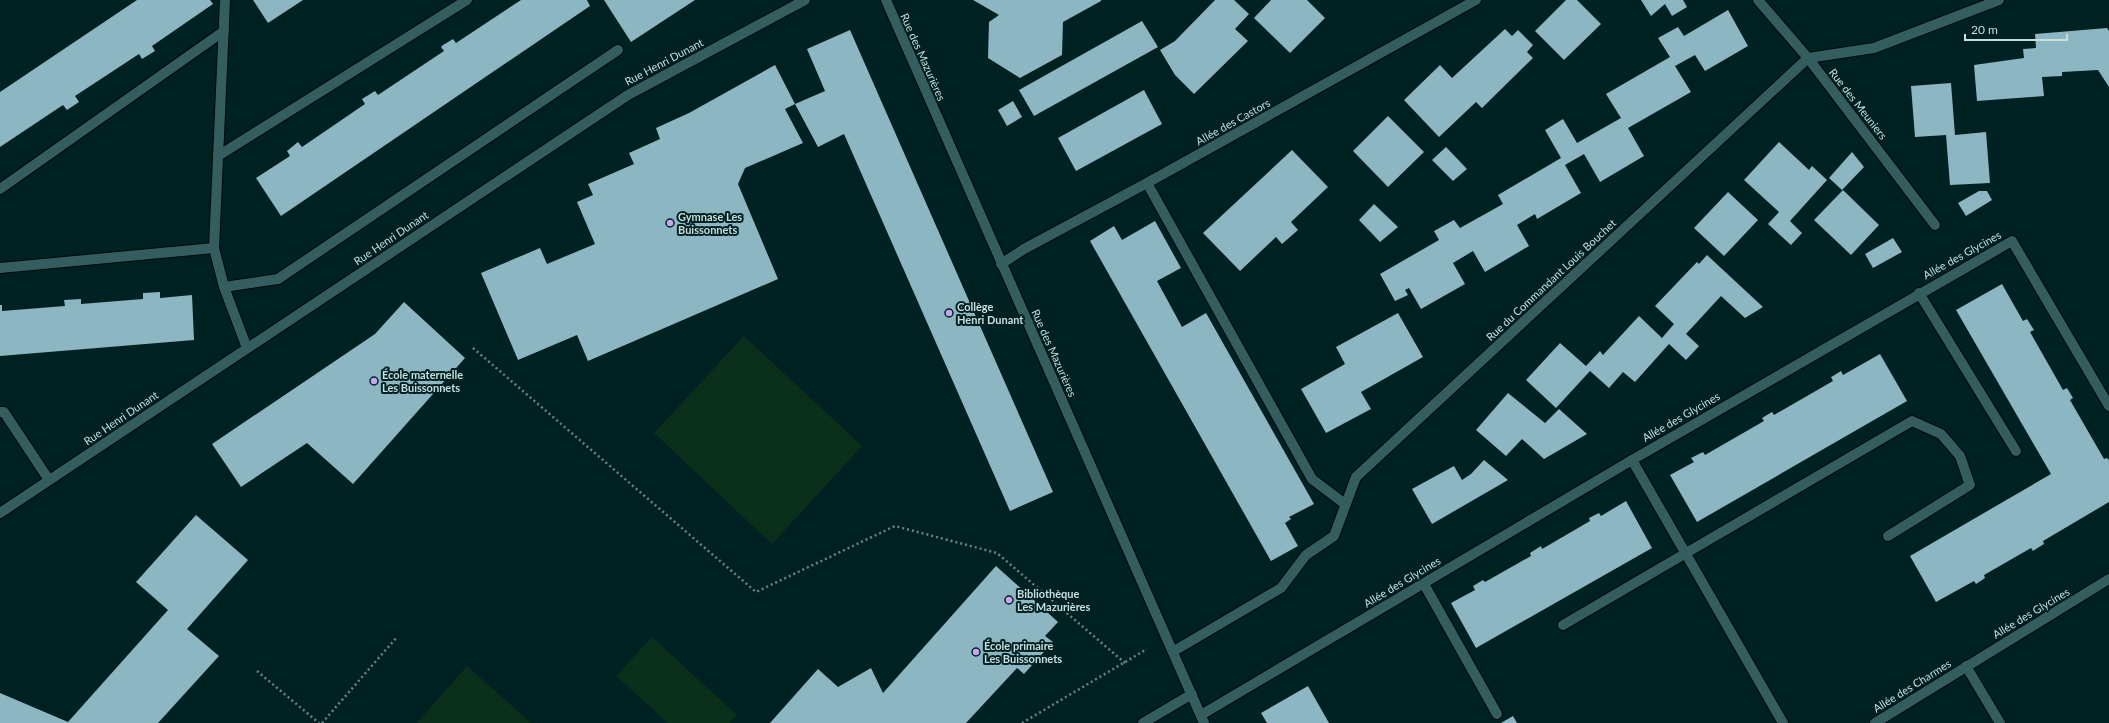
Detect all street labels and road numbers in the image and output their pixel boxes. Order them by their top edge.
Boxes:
street label: Rue des Mazurières [898,11,949,103]
street label: Rue Henri Dunant [622,35,705,88]
street label: Rue des Meuniers [1827,66,1890,142]
street label: Allée des Castors [1193,96,1272,147]
street label: Rue Henri Dunant [351,208,430,267]
street label: Rue du Commandant Louis Bouchet [1483,216,1618,343]
street label: Allée des Glycines [1920,228,2003,281]
street label: Rue des Mazurières [1029,307,1080,399]
street label: Rue Henri Dunant [81,388,160,447]
street label: Allée des Glycines [1640,389,1722,444]
street label: Allée des Glycines [1361,553,1443,610]
street label: Allée des Glycines [1990,584,2072,641]
street label: Allée des Charmes [1870,656,1953,715]

